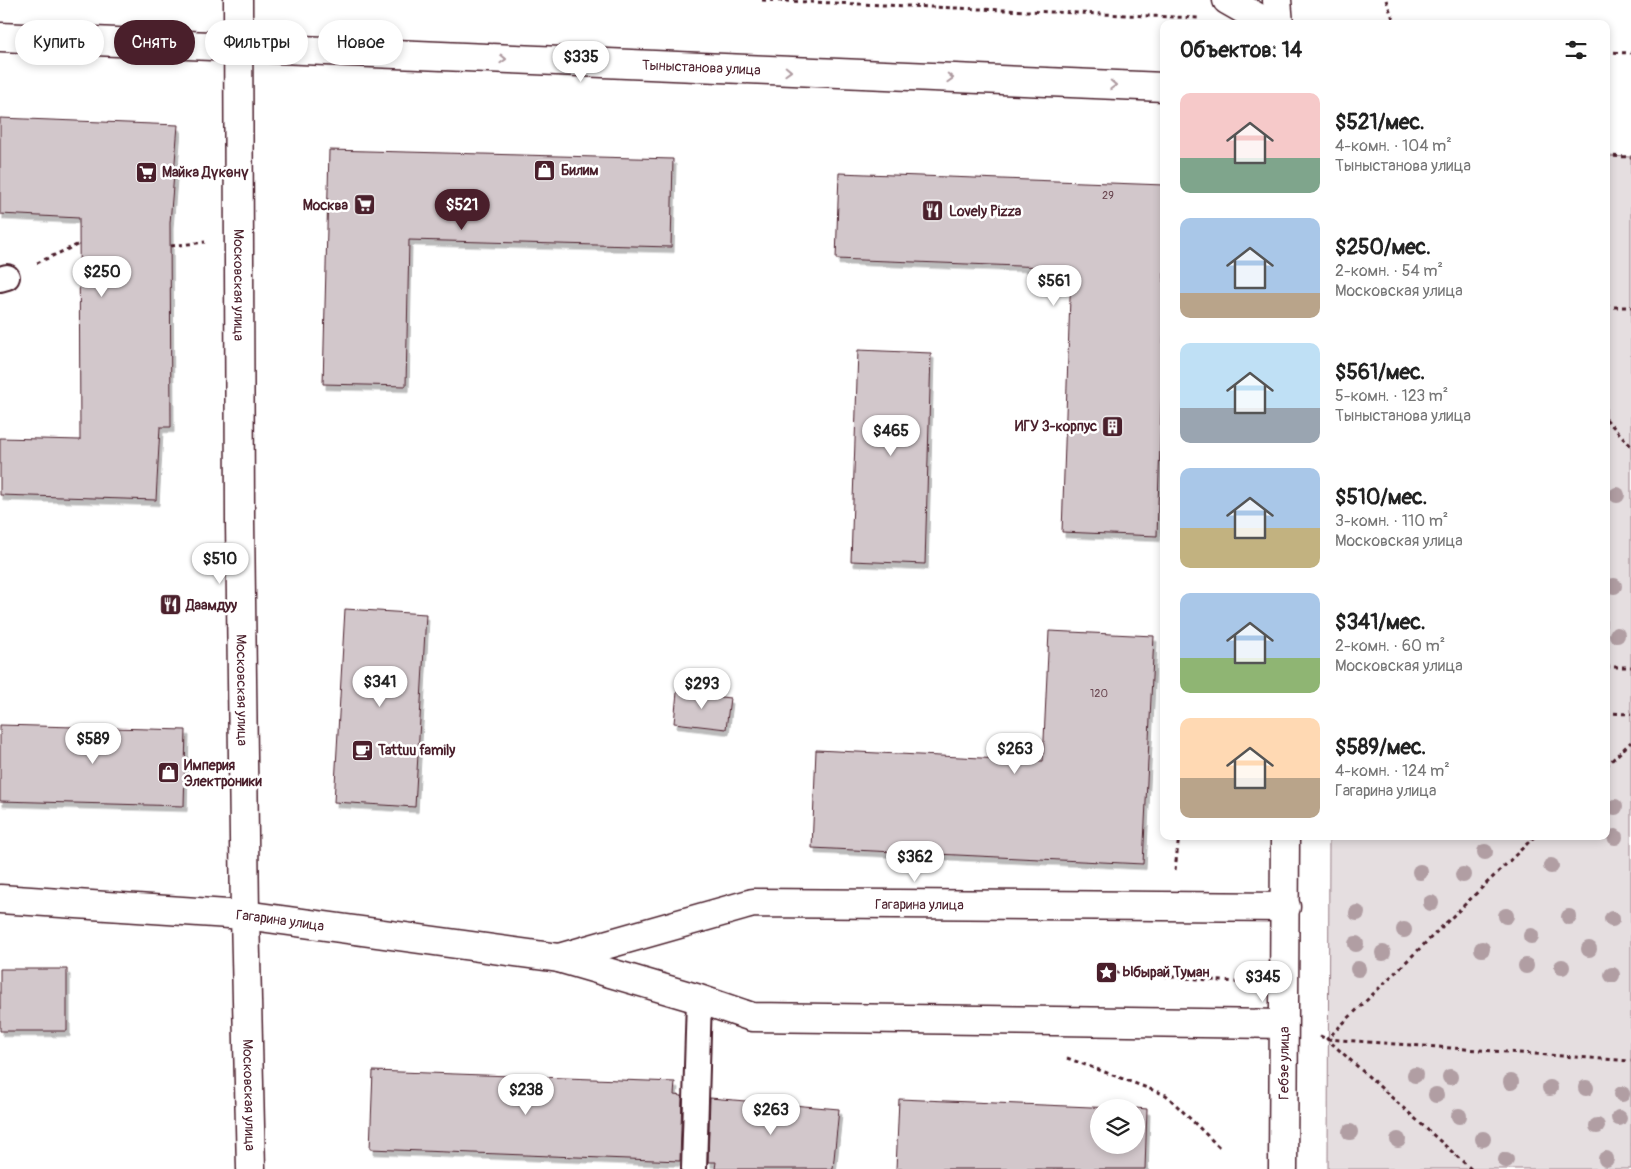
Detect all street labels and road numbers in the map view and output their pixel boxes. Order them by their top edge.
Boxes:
street label: Тыныстанова улица [642,56,761,78]
street label: Московская улица [230,229,248,341]
street label: Московская улица [233,634,251,746]
street label: Гагарина улица [875,895,964,913]
street label: Гагарина улица [236,906,325,934]
street label: Гебзе улица [1275,1026,1292,1100]
street label: Московская улица [239,1039,259,1151]

